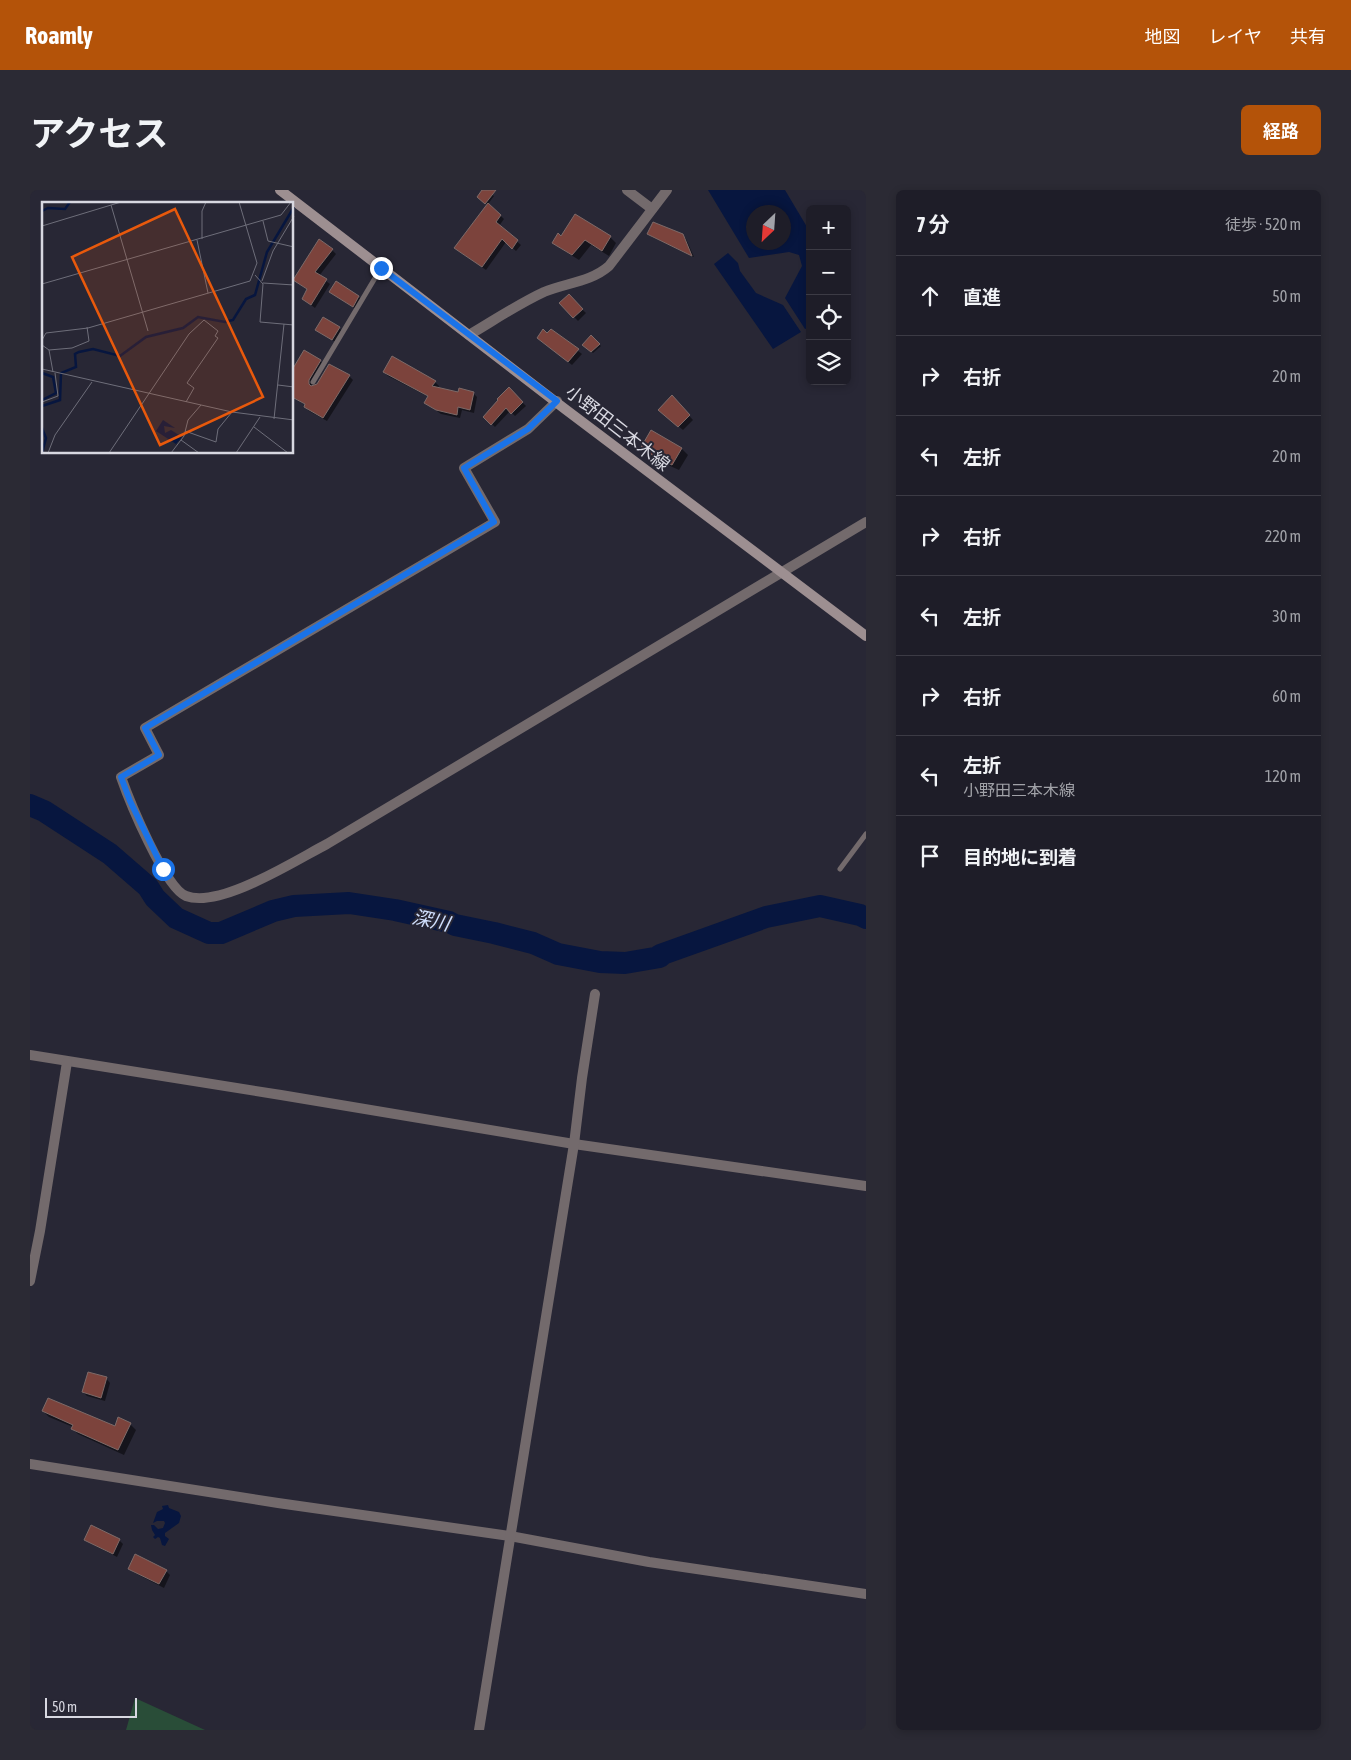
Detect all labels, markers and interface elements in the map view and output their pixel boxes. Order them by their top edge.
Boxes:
text: Roamly [25,22,93,49]
text: 地図 [1145,26,1181,47]
text: レイヤ [1209,26,1262,47]
text: 共有 [1290,26,1326,47]
button: 経路 [1241,105,1321,155]
text: アクセス [30,113,168,153]
inset map [42,202,294,454]
north arrow [746,205,791,250]
map controls [806,205,851,385]
button: + [806,205,851,250]
text: 7 分 [916,212,950,236]
text: 徒歩 · 520 m [1225,215,1301,233]
button: − [806,250,851,295]
route end [370,257,393,280]
icon: ahead [916,282,944,310]
text: 直進 [963,286,1001,308]
text: 50 m [1272,287,1301,305]
button: locate [806,295,851,340]
button: layers [806,340,851,385]
icon: right [916,362,944,390]
text: 右折 [963,366,1001,388]
text: 20 m [1272,367,1301,385]
street label: 小野田三本木線 [562,381,674,475]
icon: left [916,442,944,470]
text: 左折 [963,446,1001,468]
text: 20 m [1272,447,1301,465]
icon: right [916,522,944,550]
text: 右折 [963,526,1001,548]
text: 220 m [1265,527,1301,545]
icon: left [916,602,944,630]
text: 左折 [963,606,1001,628]
text: 30 m [1272,607,1301,625]
icon: right [916,682,944,710]
text: 右折 [963,686,1001,708]
text: 60 m [1272,687,1301,705]
text: 左折 [963,754,1001,776]
icon: left [916,762,944,790]
text: 120 m [1265,767,1301,785]
text: 小野田三本木線 [963,781,1075,799]
icon: arrive [916,842,944,870]
text: 目的地に到着 [963,846,1077,868]
route start [152,858,175,881]
water label: 深川 [410,905,454,935]
scale bar [45,1695,138,1718]
text: 50 m [52,1699,77,1715]

